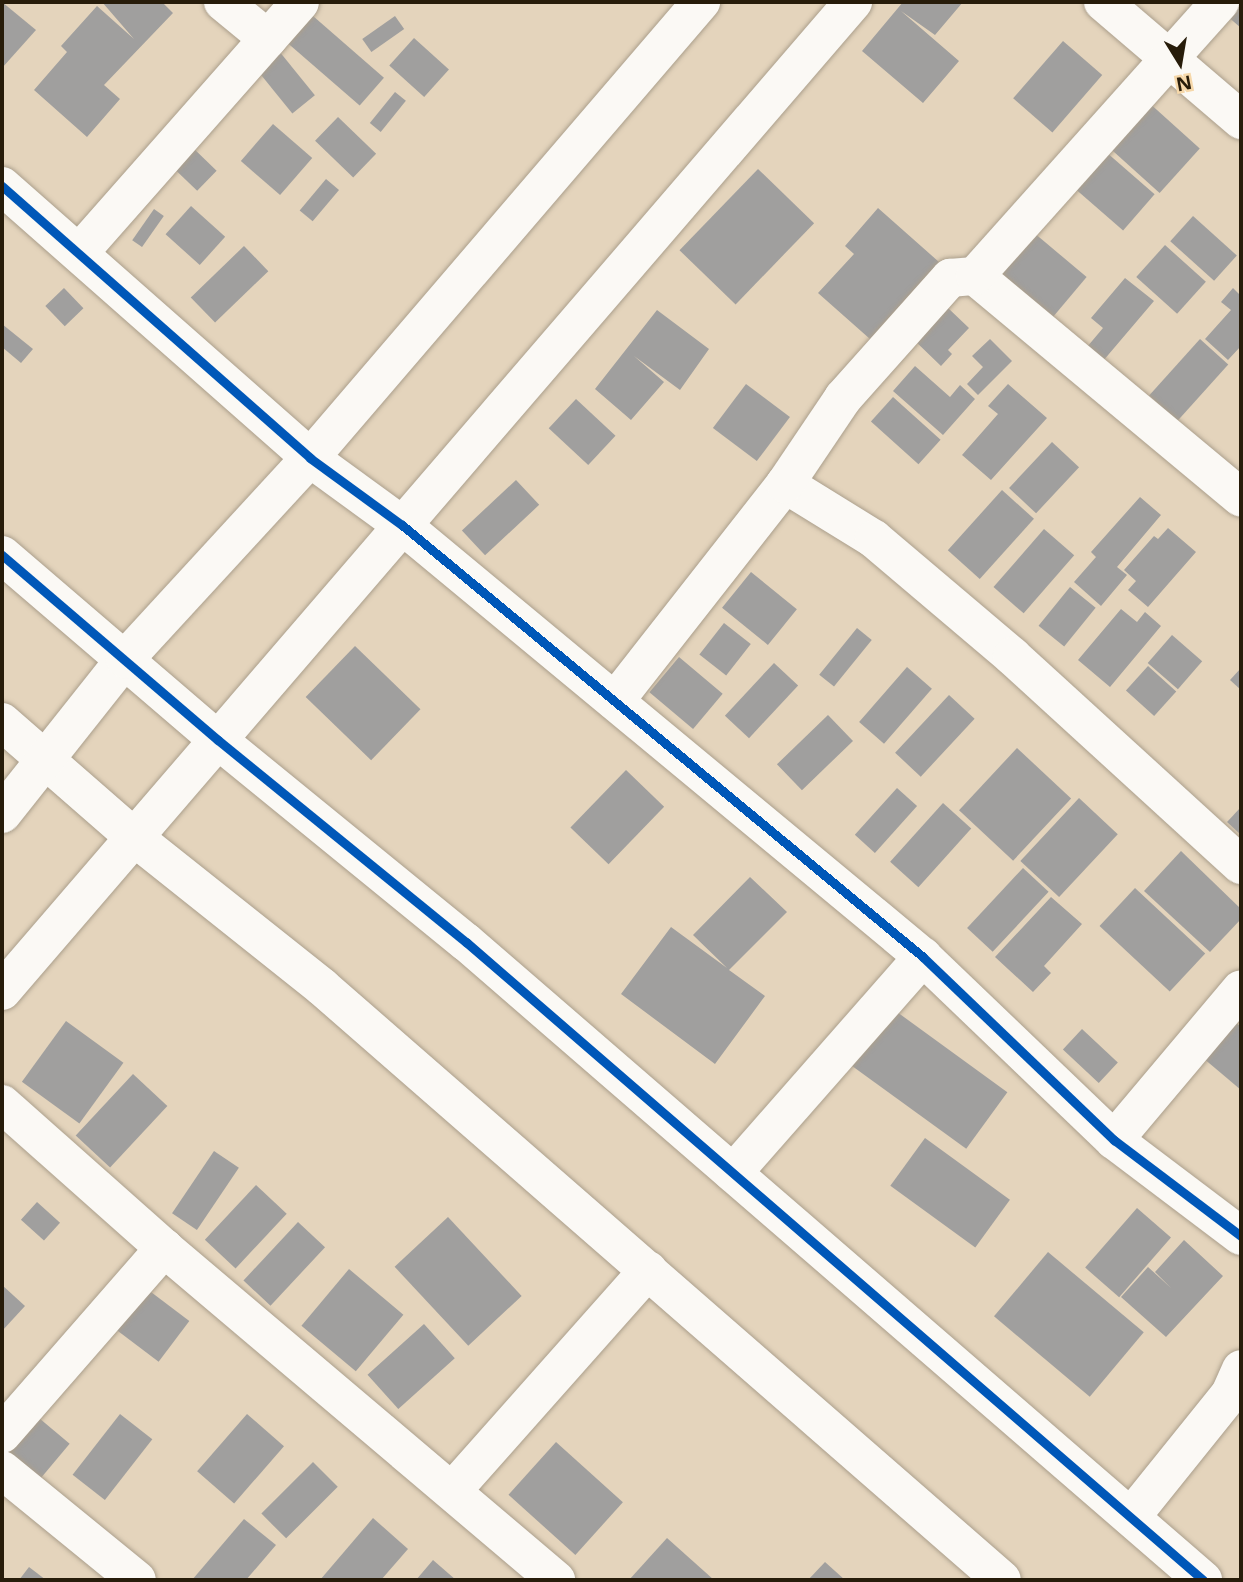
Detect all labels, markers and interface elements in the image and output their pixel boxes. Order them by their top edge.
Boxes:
north arrow [1145,28,1215,98]
text: N [1174,69,1194,98]

